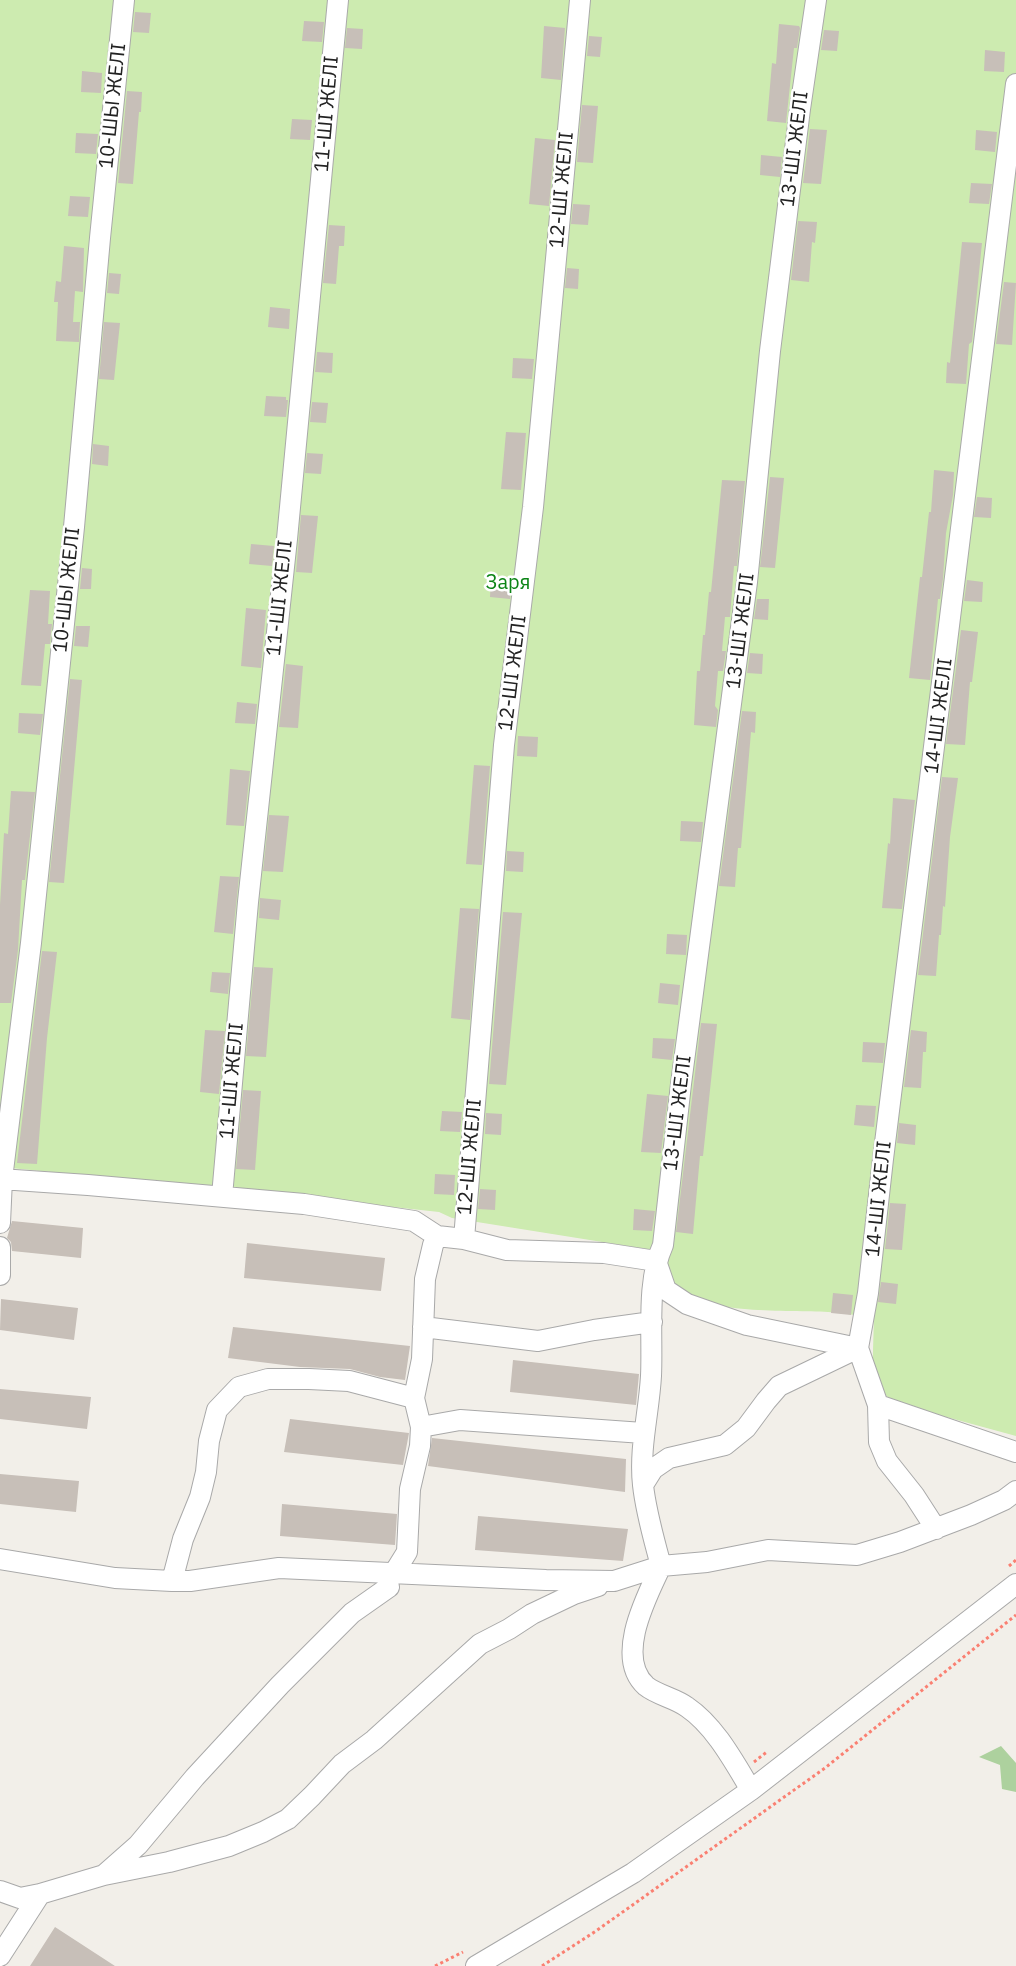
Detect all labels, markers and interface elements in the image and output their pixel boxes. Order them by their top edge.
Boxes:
street label: 10-ШЫ ЖЕЛІ [94,42,132,170]
street label: 11-ШІ ЖЕЛІ [310,55,344,173]
street label: 13-ШІ ЖЕЛІ [776,90,814,208]
street label: 12-ШІ ЖЕЛІ [545,131,579,249]
street label: 10-ШЫ ЖЕЛІ [48,526,86,654]
street label: 11-ШІ ЖЕЛІ [262,539,298,657]
park label: Заря [486,571,530,595]
street label: 13-ШІ ЖЕЛІ [722,572,760,690]
street label: 12-ШІ ЖЕЛІ [494,614,532,732]
street label: 14-ШІ ЖЕЛІ [920,657,958,775]
street label: 11-ШІ ЖЕЛІ [215,1022,249,1140]
street label: 13-ШІ ЖЕЛІ [659,1054,697,1172]
street label: 12-ШІ ЖЕЛІ [453,1098,487,1216]
street label: 14-ШІ ЖЕЛІ [861,1140,897,1258]

